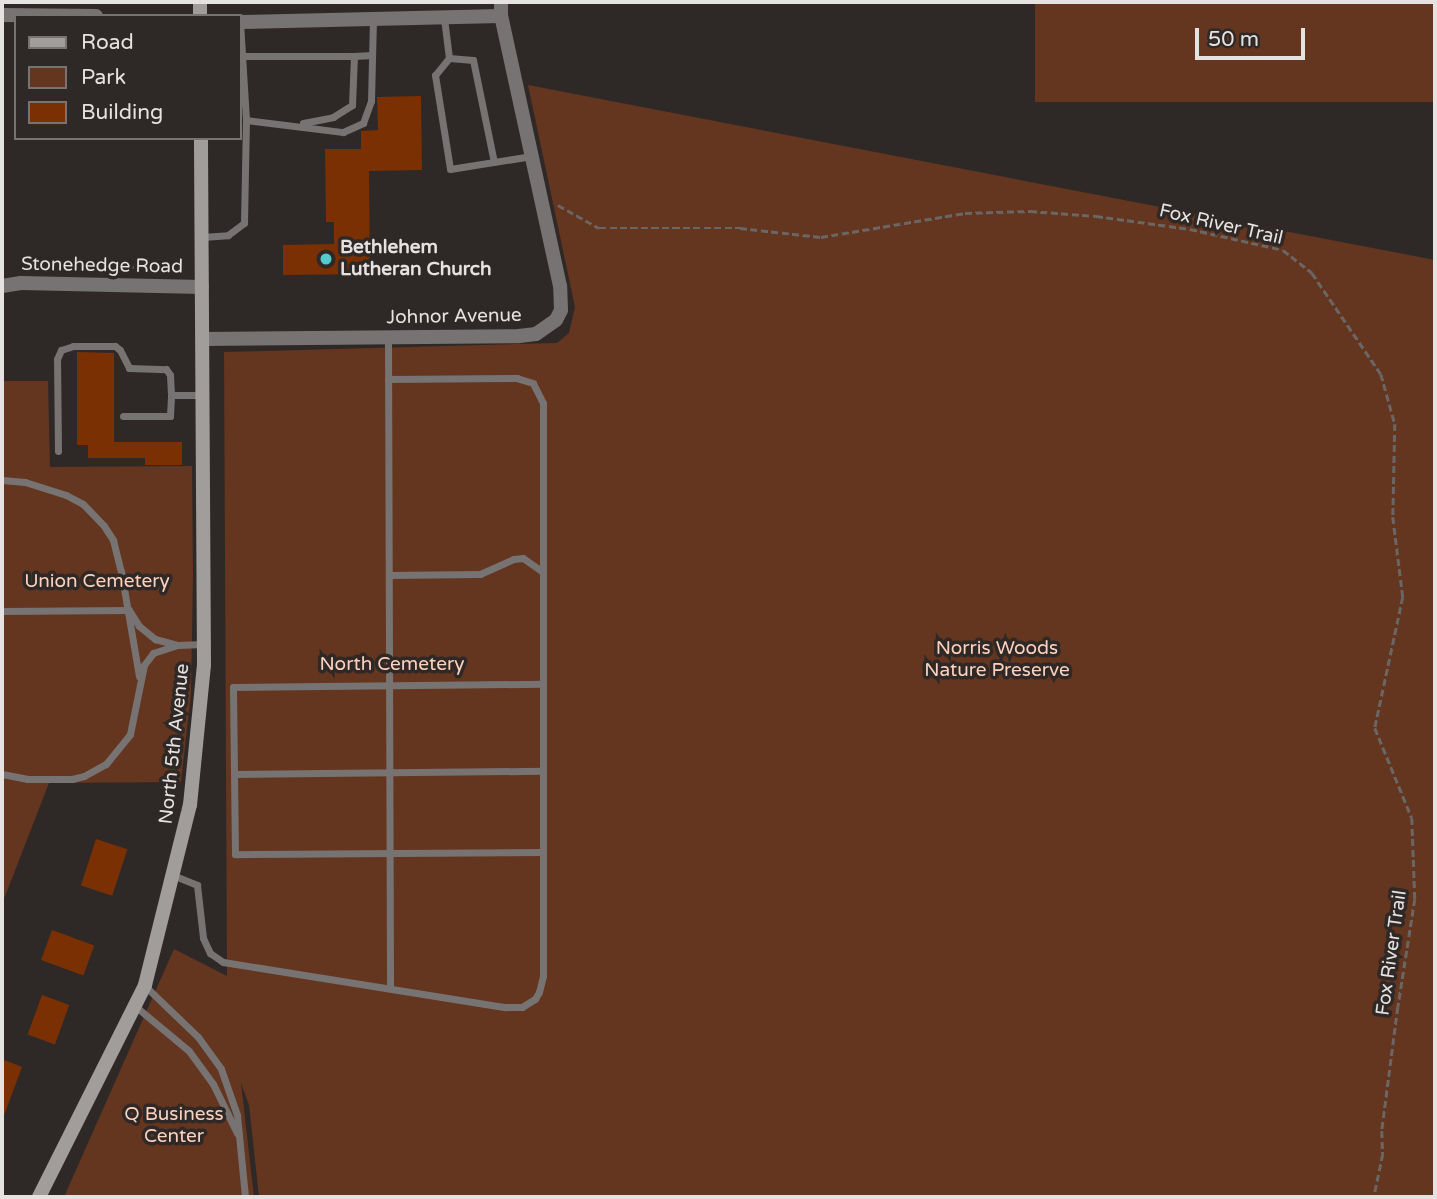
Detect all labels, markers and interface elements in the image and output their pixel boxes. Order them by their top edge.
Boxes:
legend [14,14,242,140]
scale bar [1199,14,1309,58]
text: 50 m [1208,27,1259,52]
text: Road [81,30,134,55]
text: Park [81,65,126,90]
text: Building [81,100,163,125]
street label: Fox River Trail [1157,200,1285,250]
place label: Bethlehem Lutheran Church [340,237,492,281]
marker: Bethlehem Lutheran Church [318,251,334,267]
street label: Stonehedge Road [21,253,183,279]
street label: Johnor Avenue [386,304,522,330]
park label: Union Cemetery [24,571,170,593]
park label: Norris Woods Nature Preserve [924,638,1070,682]
park label: North Cemetery [320,654,464,676]
street label: North 5th Avenue [155,663,195,825]
street label: Fox River Trail [1372,889,1412,1017]
park label: Q Business Center [124,1104,224,1148]

